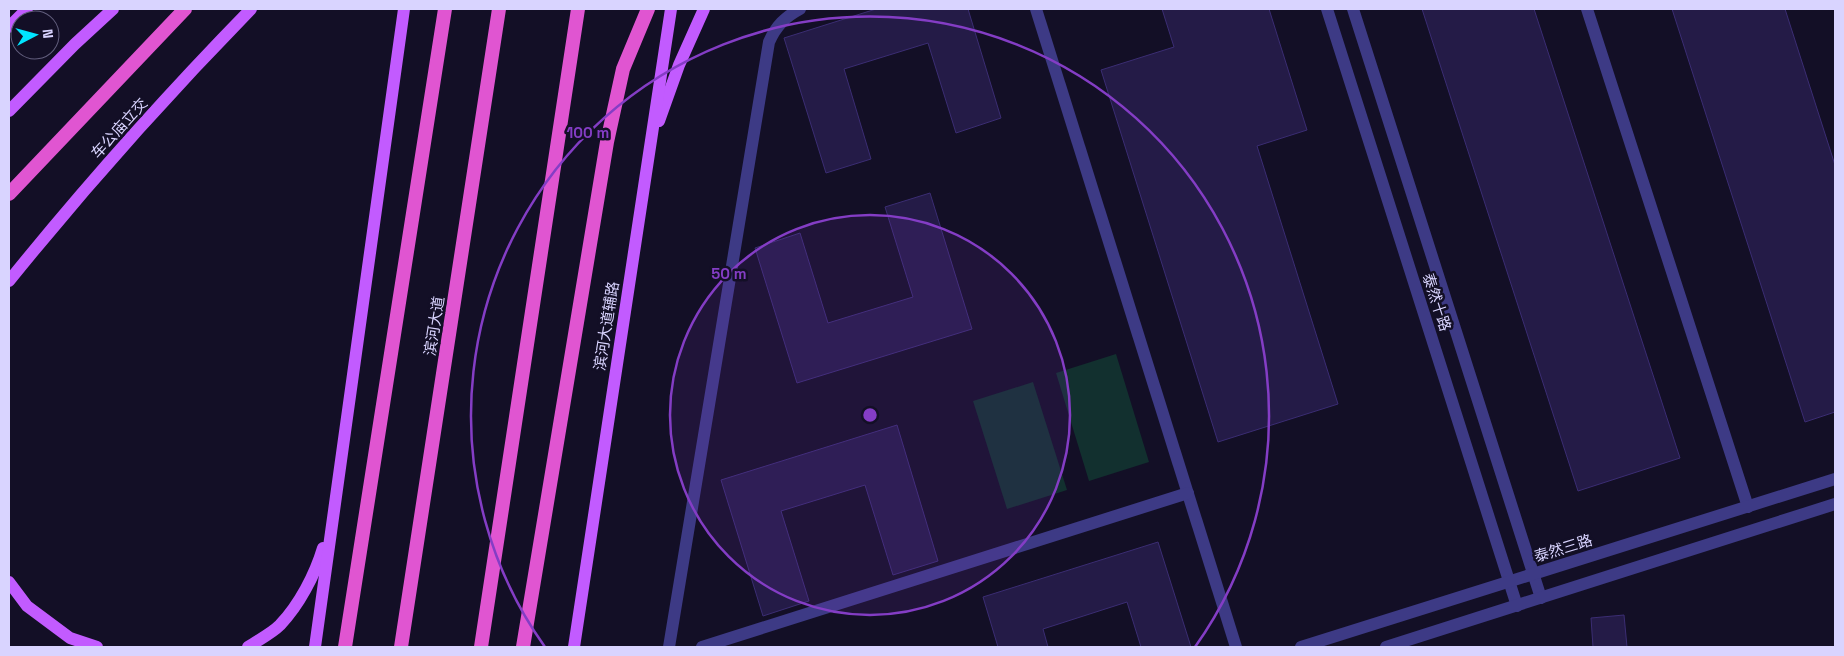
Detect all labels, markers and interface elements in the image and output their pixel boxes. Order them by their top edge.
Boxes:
north arrow [10,10,60,60]
text: N [38,28,57,39]
street label: 车公庙立交 [87,94,151,162]
text: 100 m [567,123,609,142]
text: 50 m [711,264,747,283]
street label: 泰然十路 [1419,271,1455,333]
street label: 滨河大道辅路 [590,280,622,372]
street label: 滨河大道 [420,295,448,357]
centre of rings [861,406,879,424]
street label: 泰然三路 [1532,530,1594,566]

